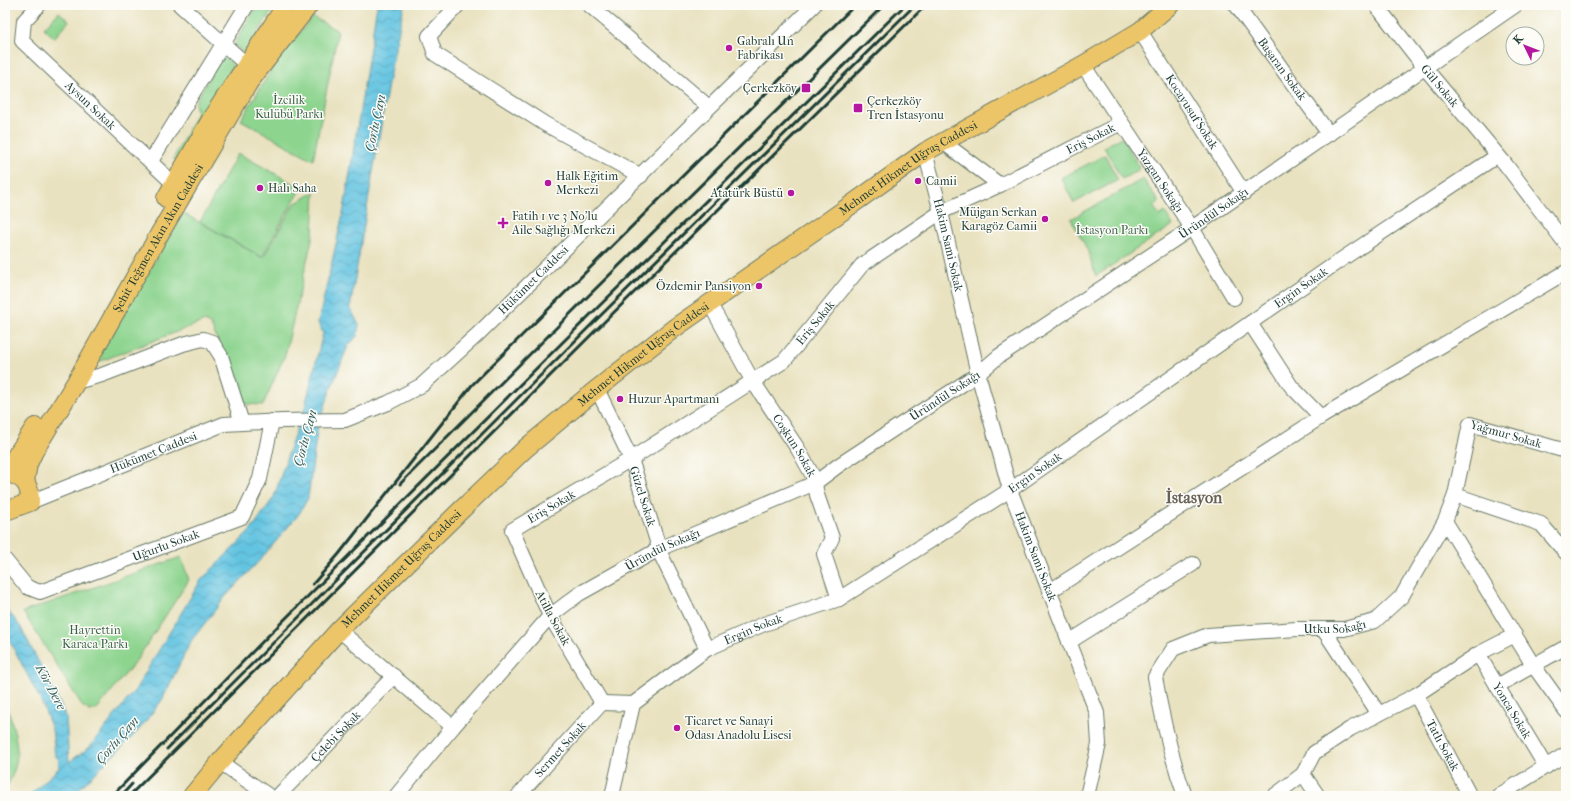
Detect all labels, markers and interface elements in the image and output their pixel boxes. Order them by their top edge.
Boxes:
north arrow [1505,26,1545,66]
text: K [1511,31,1526,47]
place label: Gabralı Un Fabrikası [737,34,794,62]
street label: Başaran Sokak [1255,35,1310,104]
marker: Gabralı Un Fabrikası [724,43,734,53]
street label: Gül Sokak [1418,62,1462,111]
street label: Kocayusuf Sokak [1163,72,1222,153]
street label: Aysun Sokak [61,77,119,133]
place label: Çerkezköy [743,81,798,95]
marker: Çerkezköy [800,82,812,94]
park label: İzcilik Kulübü Parkı [255,92,324,121]
water label: Çorlu Çayı [362,93,388,153]
place label: Çerkezköy Tren İstasyonu [867,94,944,122]
marker: Çerkezköy Tren İstasyonu [852,102,864,114]
street label: Mehmet Hikmet Uğraş Caddesi [836,118,980,218]
street label: Eriş Sokak [1064,120,1118,157]
street label: Yazgan Sokağı [1133,145,1187,215]
street label: Şehit Teğmen Akın Akın Caddesi [110,161,206,315]
place label: Halk Eğitim Merkezi [556,169,618,197]
place label: Camii [926,174,957,188]
marker: Camii [913,176,923,186]
marker: Halk Eğitim Merkezi [543,178,553,188]
place label: Halı Saha [268,181,317,195]
marker: Halı Saha [255,183,265,193]
street label: Üründül Sokağı [1175,184,1251,242]
place label: Atatürk Büstü [710,186,783,200]
marker: Atatürk Büstü [786,188,796,198]
street label: Hakim Sami Sokak [931,197,966,294]
place label: Müjgan Serkan Karagöz Camii [959,205,1037,233]
place label: Fatih 1 ve 3 No'lu Aile Sağlığı Merkezi [511,209,616,237]
marker: Müjgan Serkan Karagöz Camii [1040,214,1050,224]
marker: Fatih 1 ve 3 No'lu Aile Sağlığı Merkezi [497,217,509,229]
park label: İstasyon Parkı [1076,222,1149,237]
street label: Hükümet Caddesi [495,242,572,317]
street label: Ergin Sokak [1271,264,1331,311]
place label: Özdemir Pansiyon [656,278,751,293]
marker: Özdemir Pansiyon [754,281,764,291]
street label: Eriş Sokak [793,297,838,348]
street label: Mehmet Hikmet Uğraş Caddesi [575,299,712,409]
street label: Üründül Sokağı [906,367,983,424]
place label: Huzur Apartmanı [628,392,720,406]
marker: Huzur Apartmanı [615,394,625,404]
water label: Çorlu Çayı [290,408,320,468]
street label: Coşkun Sokak [770,412,819,480]
street label: Yağmur Sokak [1468,417,1544,451]
street label: Hükümet Caddesi [108,428,199,476]
street label: Ergin Sokak [1005,449,1065,496]
street label: Güzel Sokak [627,464,659,529]
street label: Eriş Sokak [525,487,578,526]
district label: İstasyon [1166,487,1223,508]
street label: Mehmet Hikmet Uğraş Caddesi [338,507,464,631]
street label: Hakim Sami Sokak [1012,510,1060,604]
street label: Üründül Sokağı [622,525,702,574]
street label: Uğurlu Sokak [130,526,202,564]
street label: Atilla Sokak [532,587,574,649]
street label: Ergin Sokak [722,611,785,648]
street label: Utku Sokağı [1303,616,1368,636]
park label: Hayrettin Karaca Parkı [62,623,128,651]
water label: Kör Dere [32,661,70,713]
street label: Yonca Sokak [1489,679,1535,742]
street label: Çelebi Sokak [308,707,364,765]
water label: Çorlu Çayı [92,713,142,767]
place label: Ticaret ve Sanayi Odası Anadolu Lisesi [685,714,792,742]
street label: Tatlı Sokak [1423,717,1463,774]
street label: Sermet Sokak [532,718,589,780]
marker: Ticaret ve Sanayi Odası Anadolu Lisesi [672,723,682,733]

